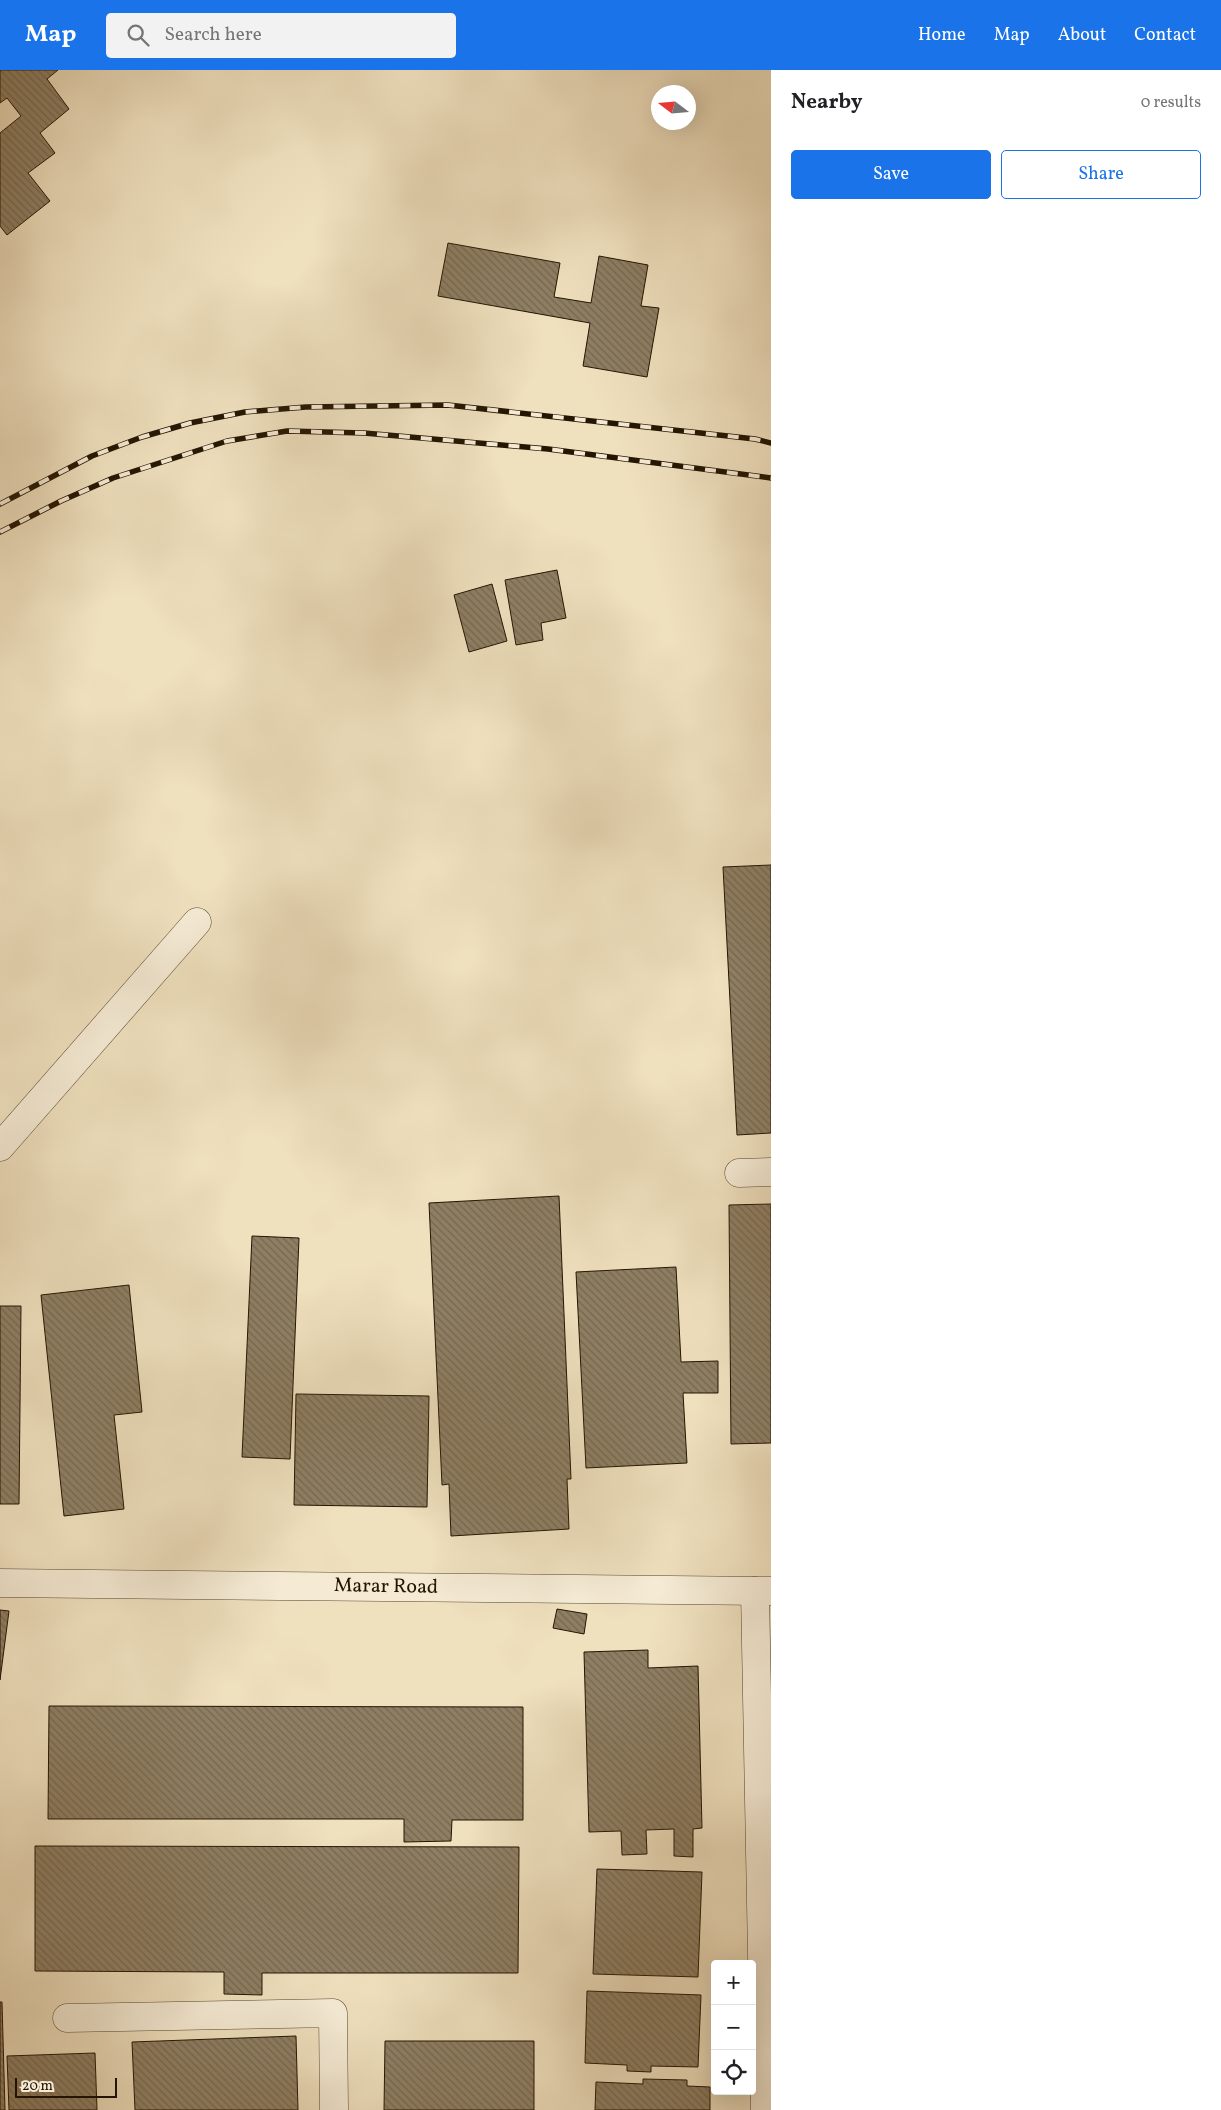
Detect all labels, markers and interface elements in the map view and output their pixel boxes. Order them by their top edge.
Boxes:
search box [106,13,456,58]
text: Map [25,18,76,52]
icon: search [124,21,152,49]
text: Search here [164,22,262,48]
text: Home [918,23,966,48]
text: Map [994,23,1030,48]
text: About [1058,23,1106,48]
text: Contact [1134,23,1196,48]
north arrow [651,85,696,130]
text: Nearby [791,88,862,117]
text: 0 results [1141,92,1201,114]
button: Save [791,150,991,199]
button: Share [1001,150,1201,199]
street label: Marar Road [334,1572,438,1602]
map controls [711,1960,756,2095]
button: + [711,1960,756,2005]
button: − [711,2005,756,2050]
button: locate [711,2050,756,2095]
scale bar [15,2075,118,2098]
text: 20 m [22,2077,53,2096]

